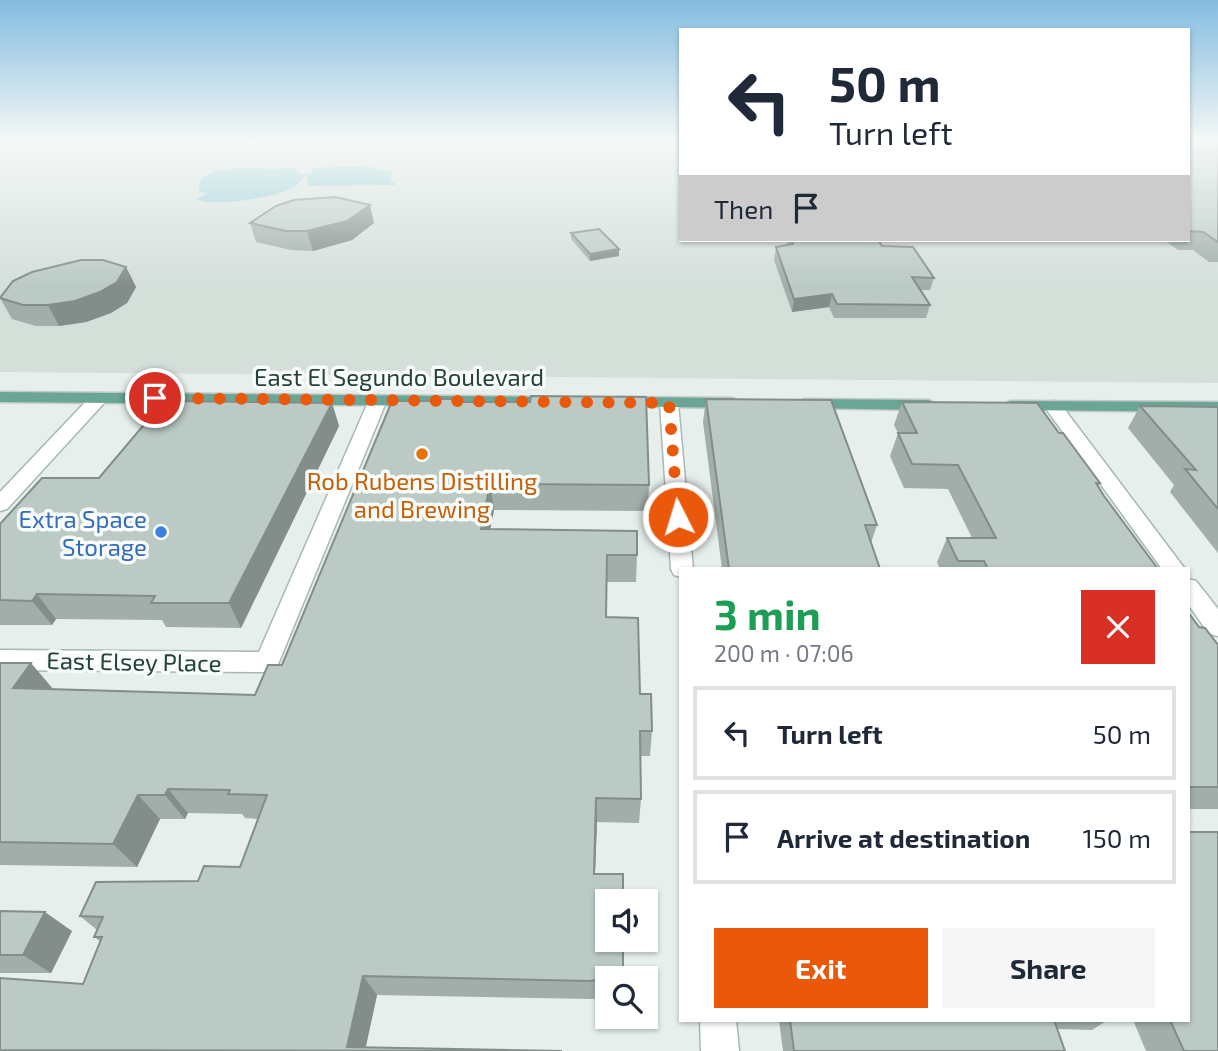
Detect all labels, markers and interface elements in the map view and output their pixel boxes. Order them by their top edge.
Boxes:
text: 50 m [829,53,941,112]
icon: left [714,56,805,147]
text: Turn left [829,113,953,151]
icon: arrive [787,189,825,227]
text: Then [714,193,773,224]
street label: East El Segundo Boulevard [254,362,544,391]
pin [125,368,185,428]
icon: arrive [136,379,174,417]
marker: Rob Rubens Distilling and Brewing [414,446,430,462]
place label: Rob Rubens Distilling and Brewing [307,466,537,523]
position arrow [641,480,715,554]
place label: Extra Space Storage [19,504,147,561]
marker: Extra Space Storage [153,524,169,540]
text: 3 min [714,588,821,638]
button: close [1081,590,1155,664]
text: 200 m · 07:06 [714,639,854,667]
street label: East Elsey Place [46,645,222,677]
icon: left [718,714,756,752]
text: Turn left [777,718,883,749]
text: 50 m [1093,718,1151,749]
icon: arrive [718,818,756,856]
text: Arrive at destination [777,822,1030,853]
text: 150 m [1082,822,1151,853]
map controls [595,889,658,1029]
button: sound [595,889,658,952]
button: Exit [714,928,928,1008]
button: Share [942,928,1155,1008]
button: search [595,966,658,1029]

